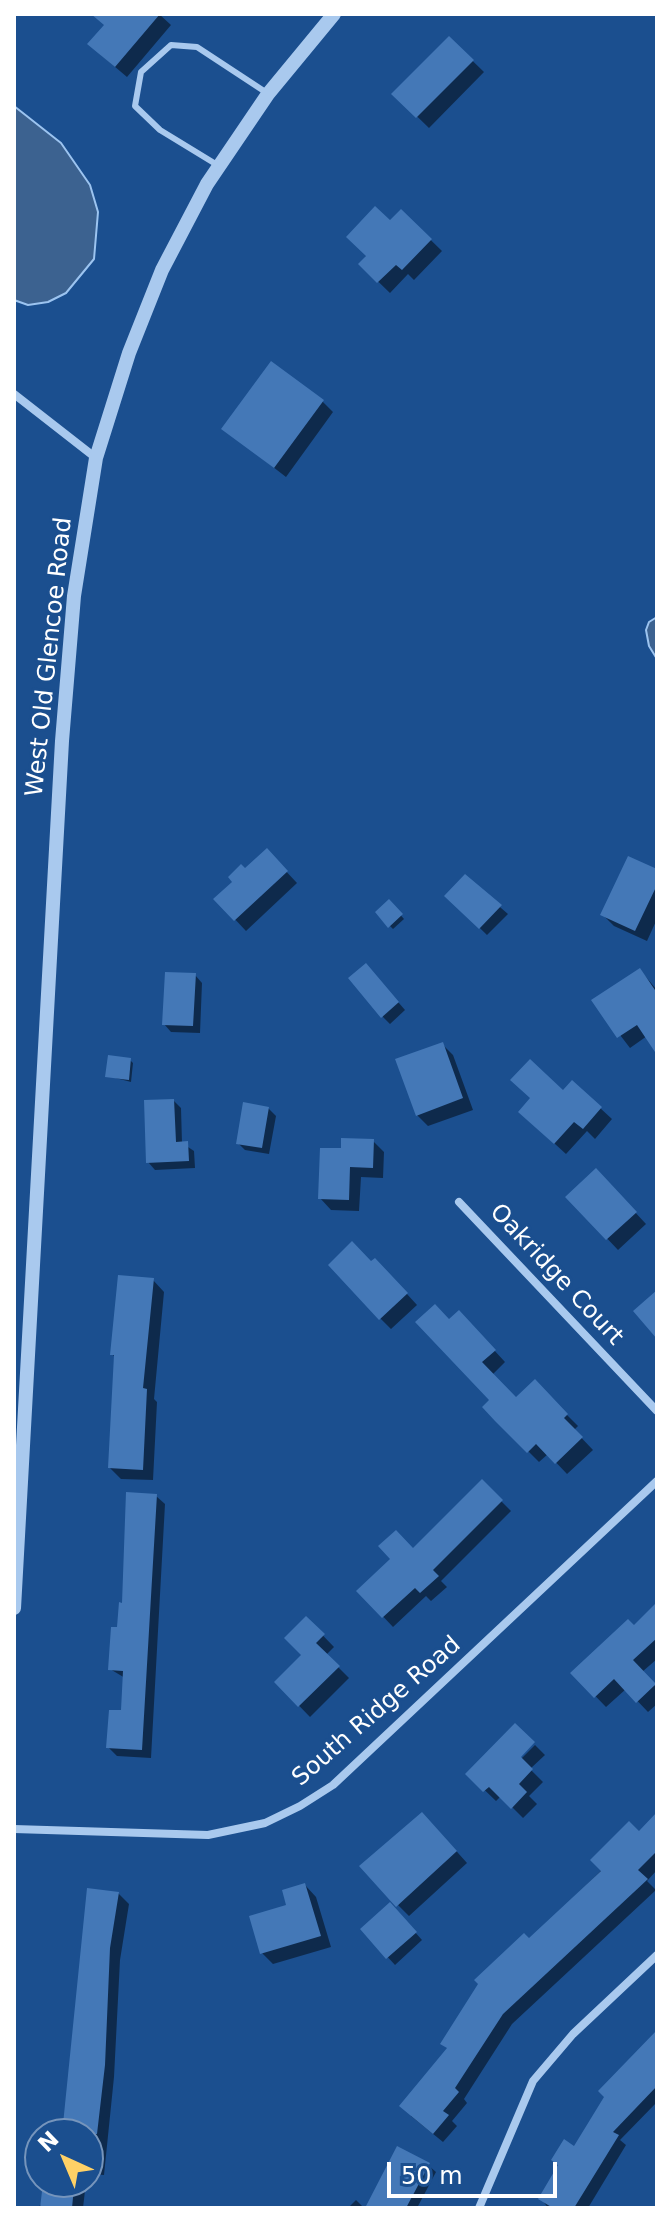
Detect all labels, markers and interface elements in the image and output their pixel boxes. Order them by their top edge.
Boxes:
street label: West Old Glencoe Road [21,516,79,798]
street label: Oakridge Court [483,1198,629,1352]
street label: South Ridge Road [287,1631,467,1793]
north arrow [24,2118,104,2198]
text: N [33,2126,64,2157]
scale bar [391,2146,561,2196]
text: 50 m [401,2162,463,2190]

